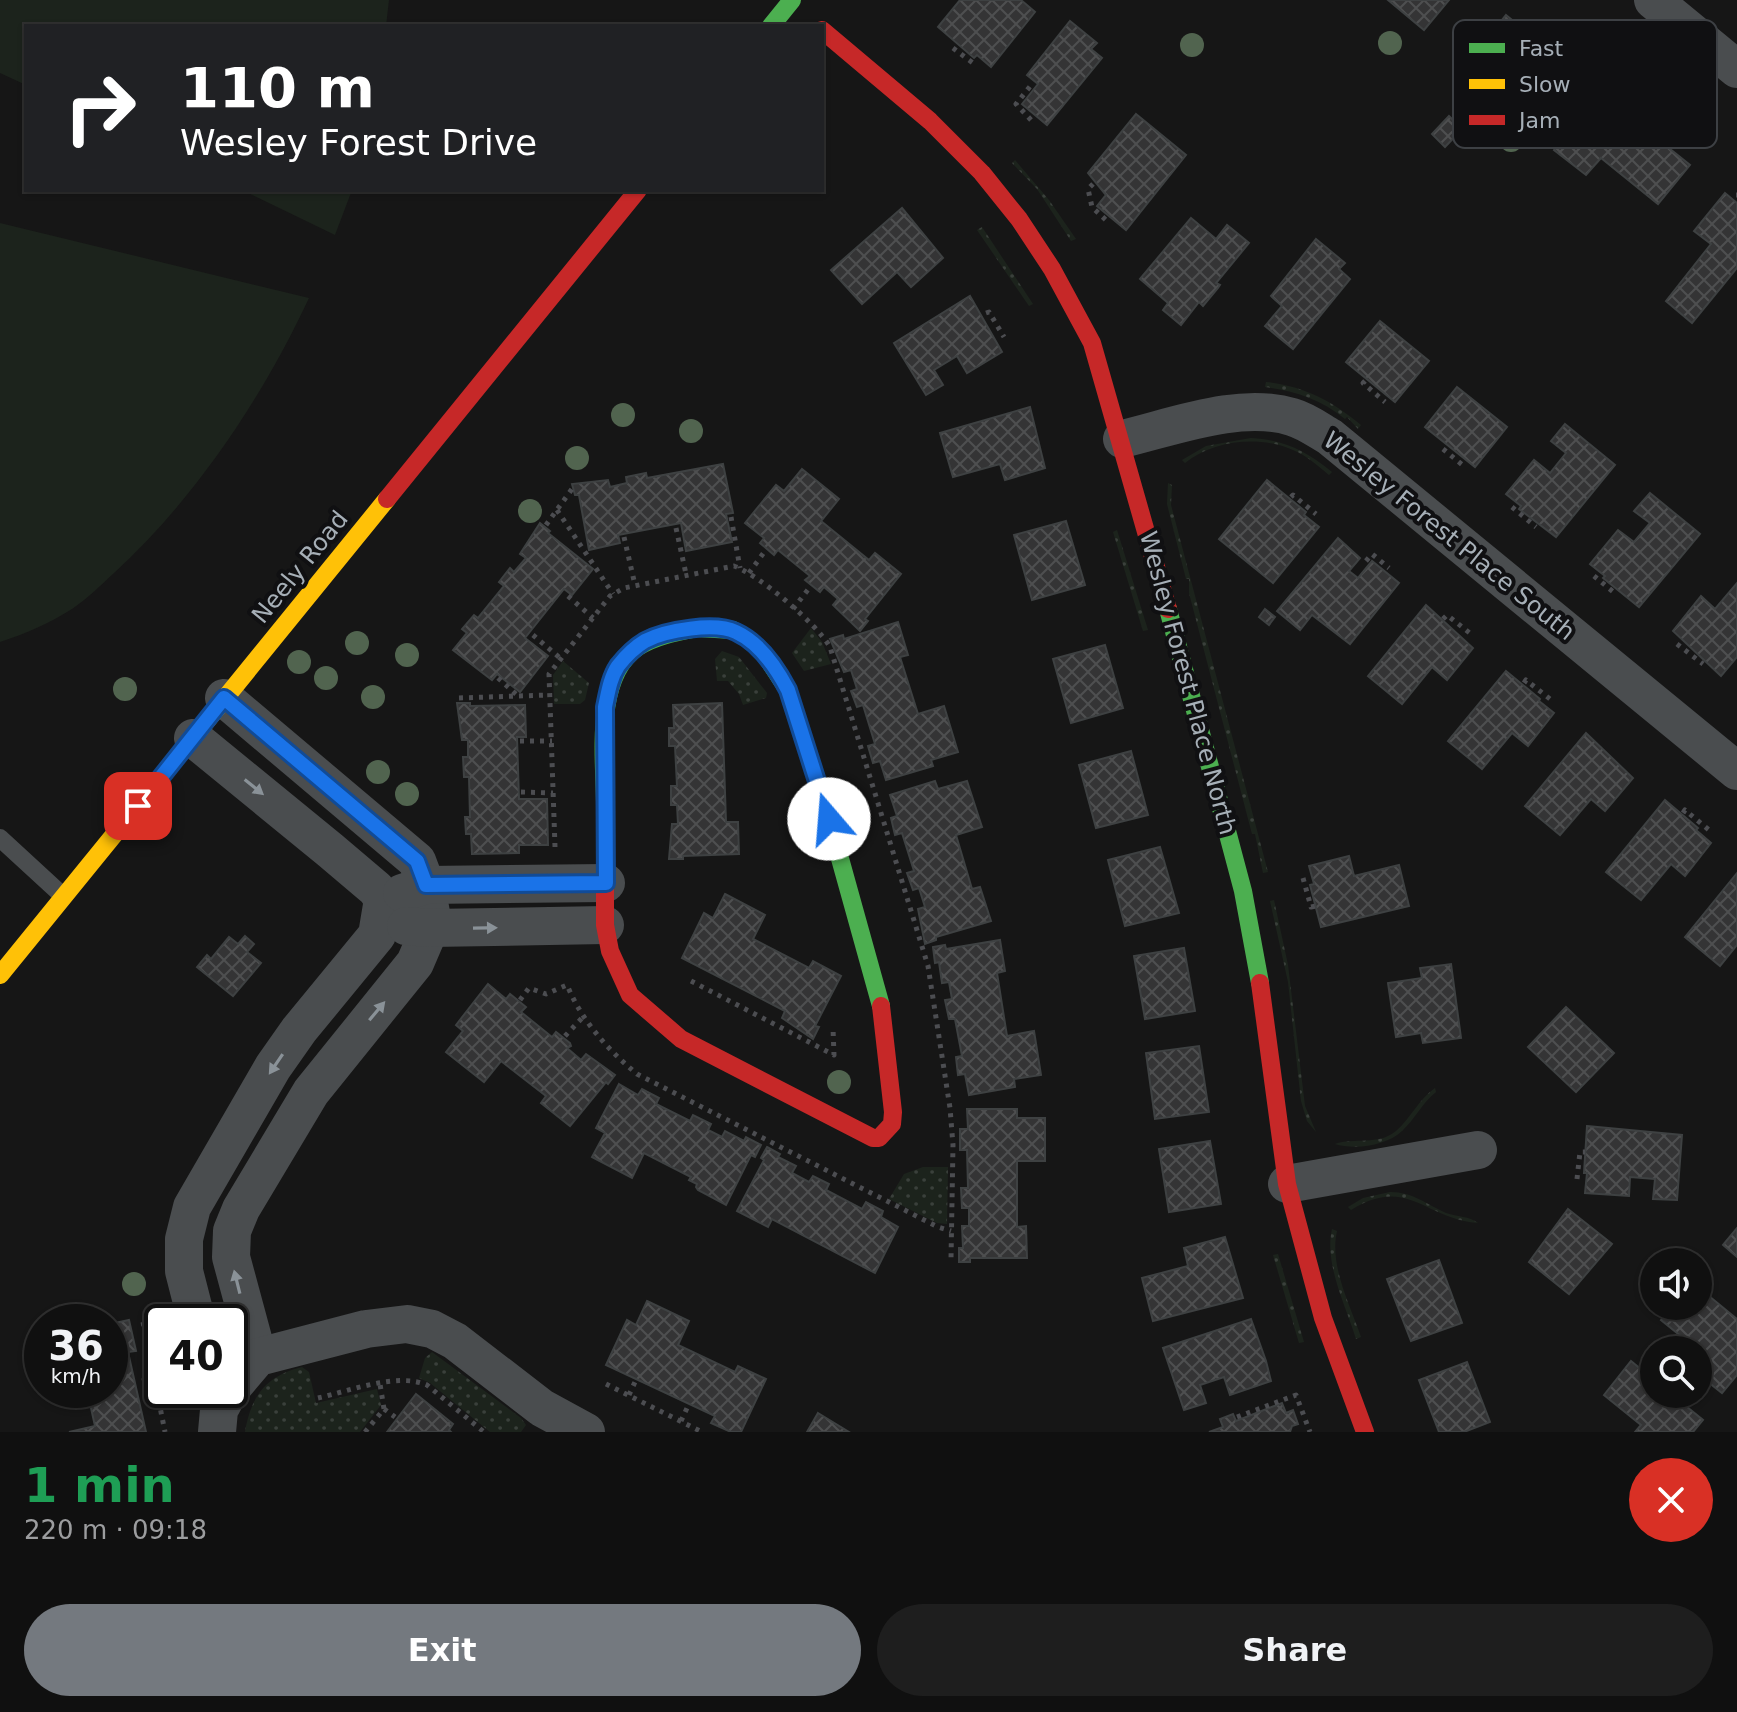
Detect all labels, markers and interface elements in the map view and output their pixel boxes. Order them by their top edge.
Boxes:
legend [1453,20,1717,148]
text: Fast [1519,36,1564,61]
text: 110 m [180,55,375,120]
icon: right [48,56,152,160]
text: Slow [1519,72,1571,97]
text: Jam [1517,108,1560,133]
text: Wesley Forest Drive [180,122,537,163]
street label: Wesley Forest Place South [1318,426,1580,646]
street label: Neely Road [246,505,354,629]
street label: Wesley Forest Place North [1134,528,1242,838]
pin [104,772,172,840]
position arrow [787,777,871,861]
one-way arrow [243,778,263,795]
icon: arrive [116,784,160,828]
one-way arrow [473,921,498,934]
one-way arrow [368,1002,385,1022]
one-way arrow [269,1053,284,1074]
map controls [1640,1248,1712,1408]
button: sound [1640,1248,1712,1320]
one-way arrow [230,1269,243,1294]
speed limit sign: 40 [144,1304,248,1408]
text: 36 [48,1323,104,1369]
button: search [1640,1336,1712,1408]
text: km/h [51,1364,101,1388]
text: 1 min [24,1457,175,1513]
button: close [1629,1458,1713,1542]
text: 220 m · 09:18 [24,1515,207,1545]
button: Exit [24,1604,861,1696]
button: Share [877,1604,1713,1696]

